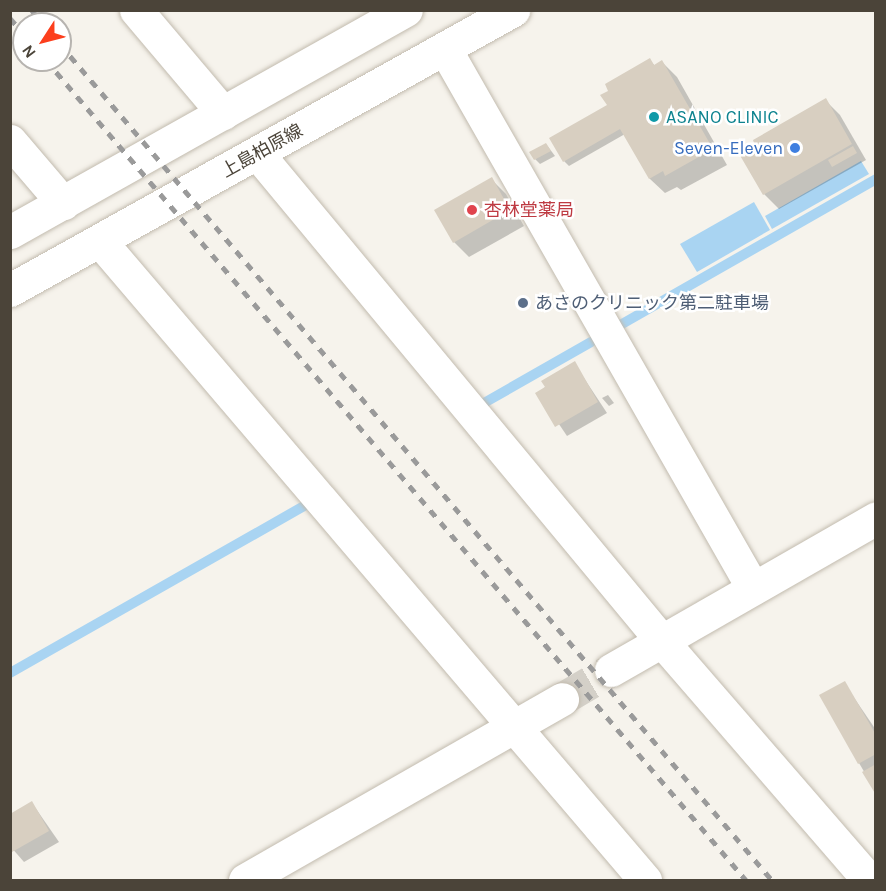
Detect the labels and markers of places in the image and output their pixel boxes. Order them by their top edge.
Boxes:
place label: ASANO CLINIC [666,106,779,128]
marker: ASANO CLINIC [647,110,661,124]
place label: Seven-Eleven [674,137,783,159]
marker: Seven-Eleven [788,141,802,155]
place label: 杏林堂薬局 [484,199,574,221]
marker: 杏林堂薬局 [465,203,479,217]
place label: あさのクリニック第二駐車場 [535,292,769,314]
marker: あさのクリニック第二駐車場 [516,296,530,310]

